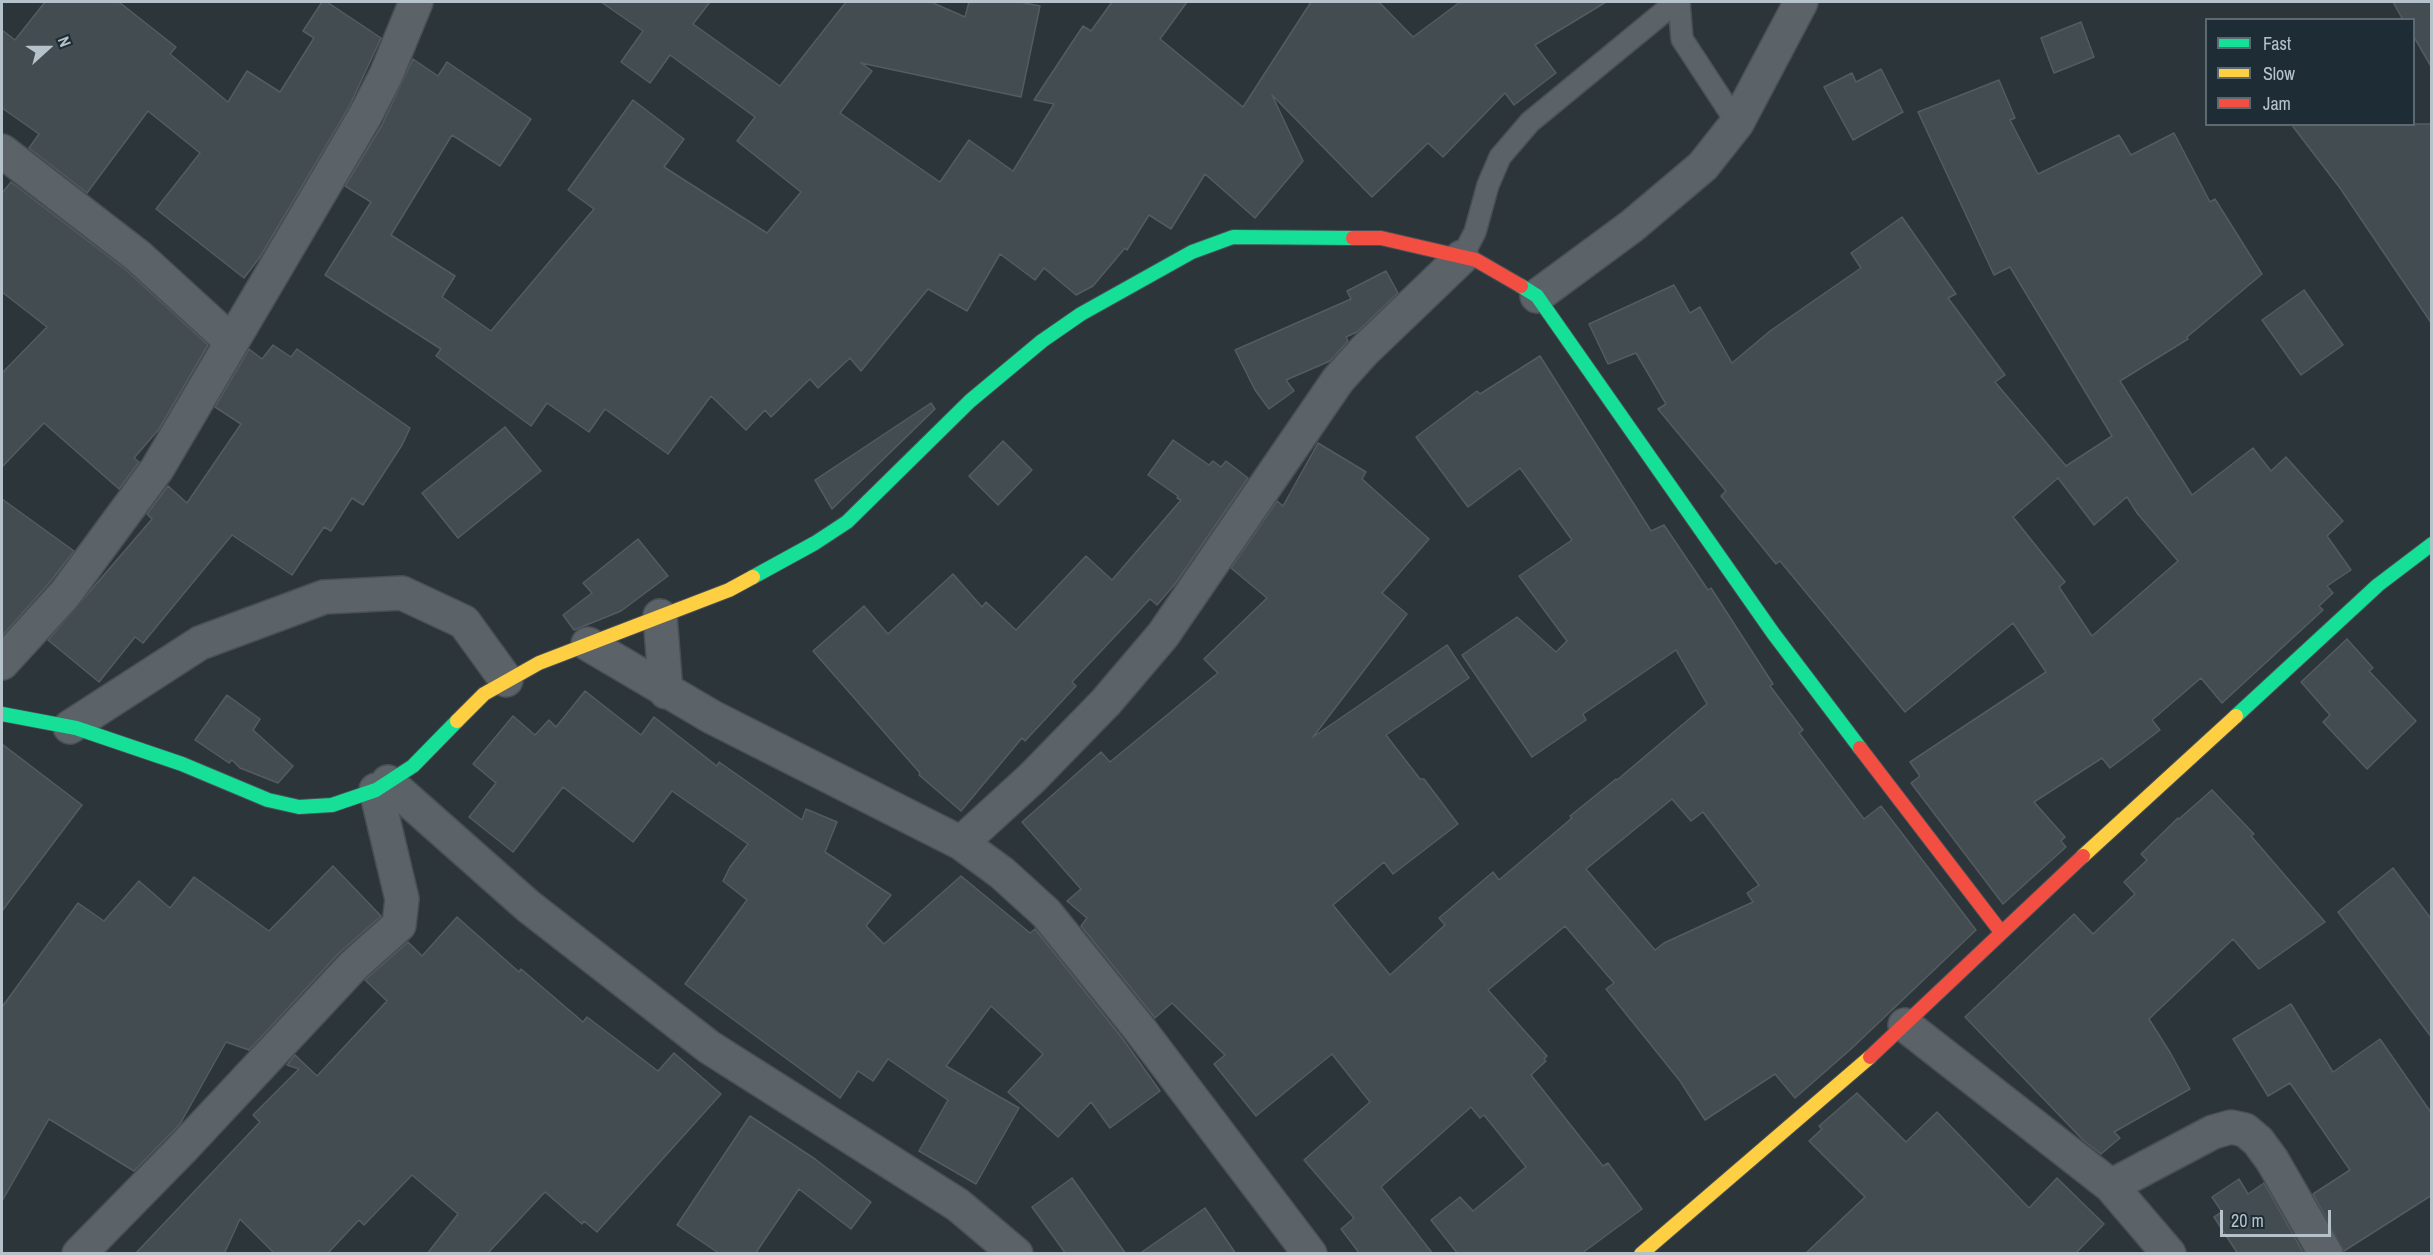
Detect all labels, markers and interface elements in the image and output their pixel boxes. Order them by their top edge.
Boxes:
north arrow [18,18,78,78]
legend [2205,18,2415,126]
text: Fast [2263,31,2291,56]
text: N [53,33,77,50]
text: Slow [2263,61,2295,86]
text: Jam [2263,91,2291,116]
scale bar [2223,1198,2334,1236]
text: 20 m [2231,1208,2264,1233]

